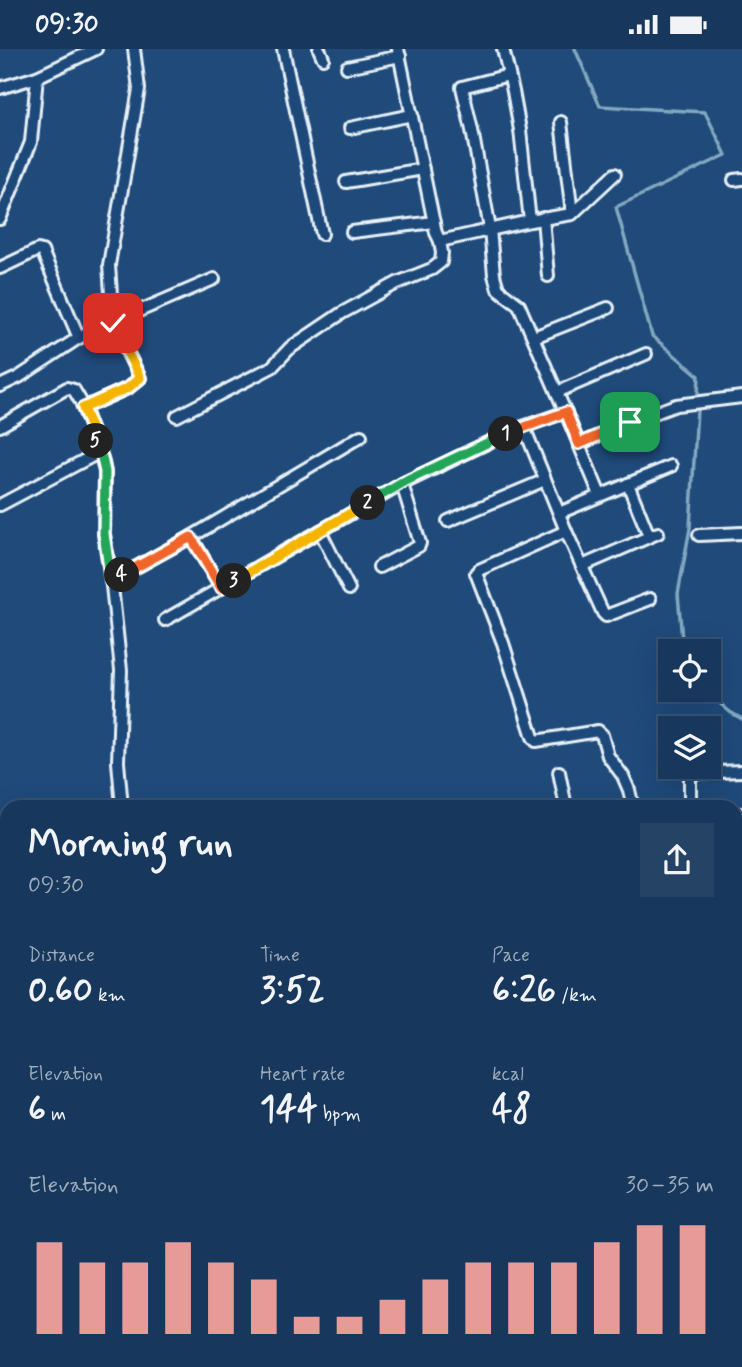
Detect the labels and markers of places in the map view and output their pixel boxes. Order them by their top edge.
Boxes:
pin [83,293,143,353]
pin [600,392,660,452]
pin: 1 [489,417,524,451]
pin: 5 [78,423,114,459]
pin: 2 [350,485,386,521]
pin: 4 [104,557,140,593]
pin: 3 [216,563,252,599]

